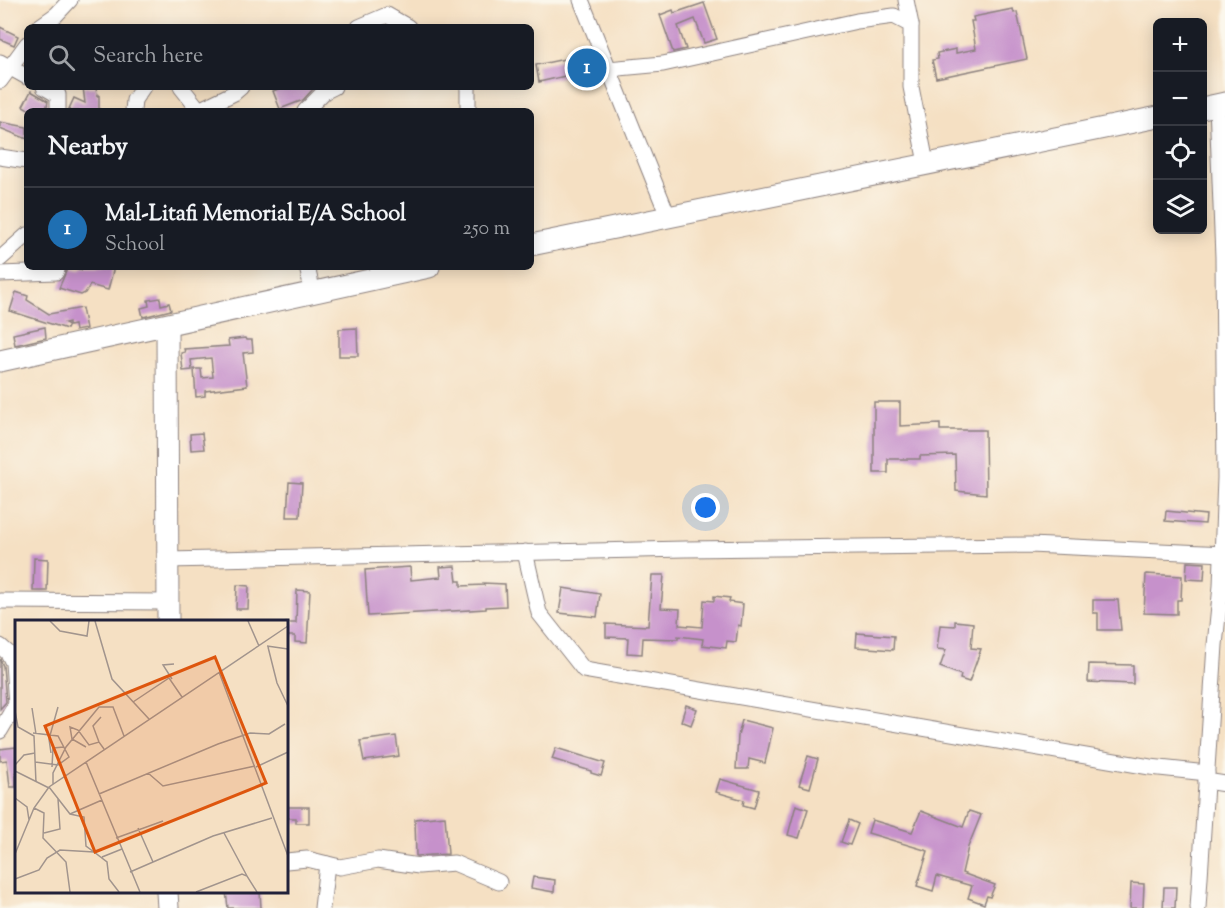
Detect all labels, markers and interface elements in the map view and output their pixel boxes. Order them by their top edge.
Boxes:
map controls [1153,18,1207,234]
button: + [1153,18,1207,72]
search box [24,24,534,90]
icon: search [45,41,78,74]
text: Search here [93,41,203,73]
pin: 1 [568,46,606,90]
button: − [1153,72,1207,126]
button: locate [1153,126,1207,180]
text: Nearby [48,129,128,166]
button: layers [1153,180,1207,234]
text: Mal-Litafi Memorial E/A School [105,199,406,231]
text: 1 [64,215,71,244]
text: 250 m [462,215,510,244]
text: School [105,231,165,260]
your location [691,493,720,522]
inset map [15,620,288,893]

